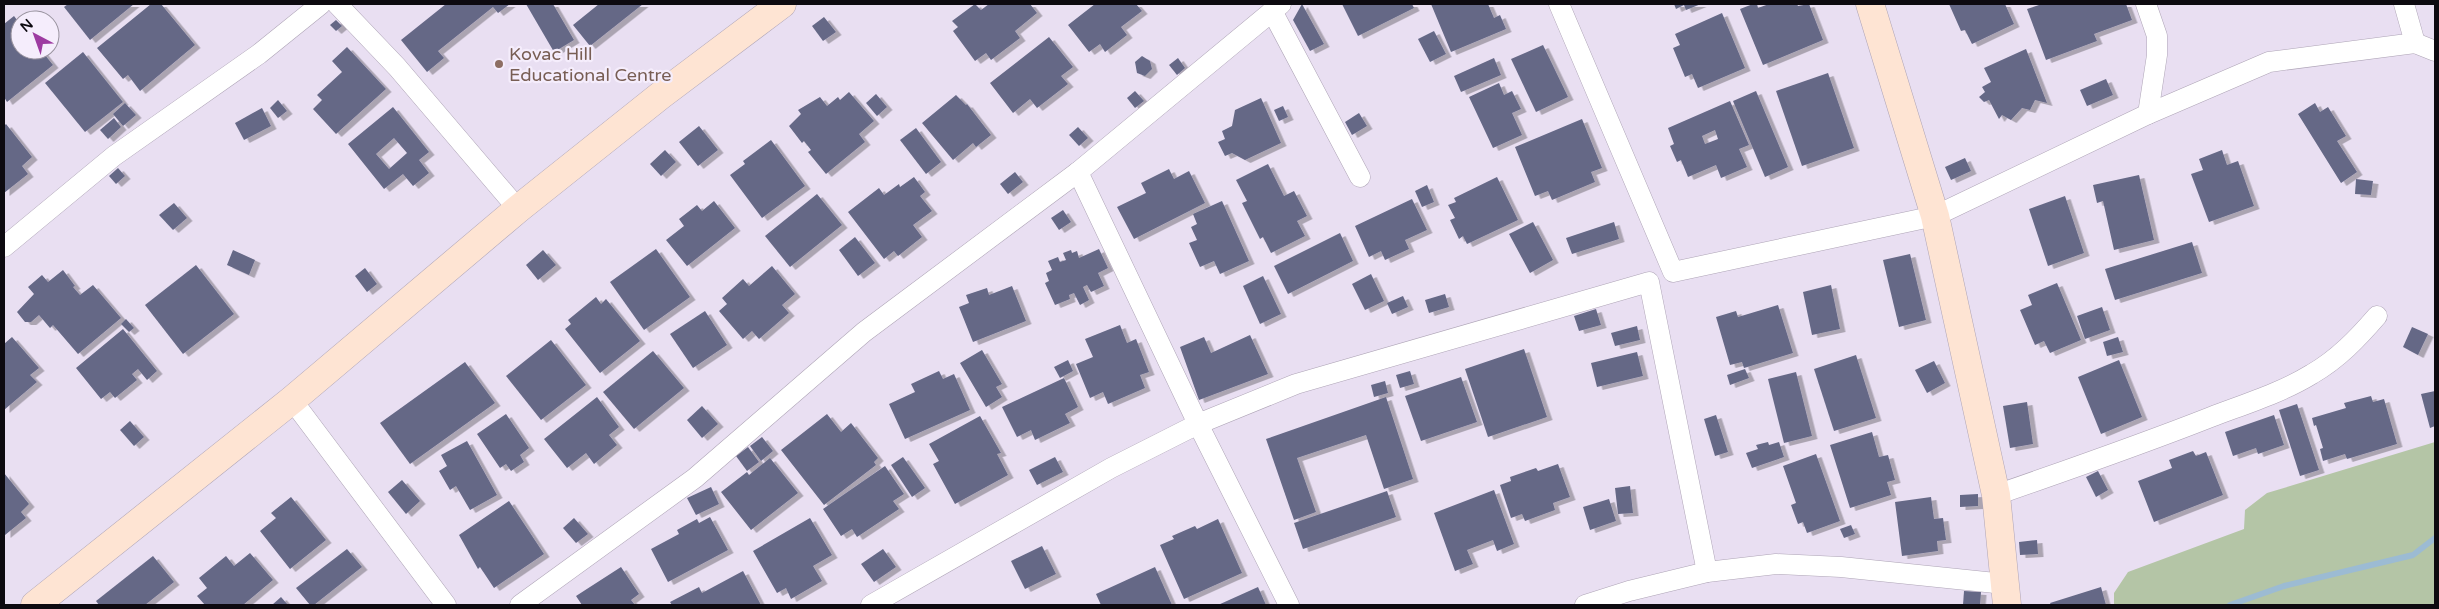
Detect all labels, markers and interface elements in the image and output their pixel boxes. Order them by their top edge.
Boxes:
north arrow [10,10,60,60]
text: N [17,15,37,36]
place label: Kovac Hill Educational Centre [509,43,671,86]
marker: Kovac Hill Educational Centre [493,58,505,70]

